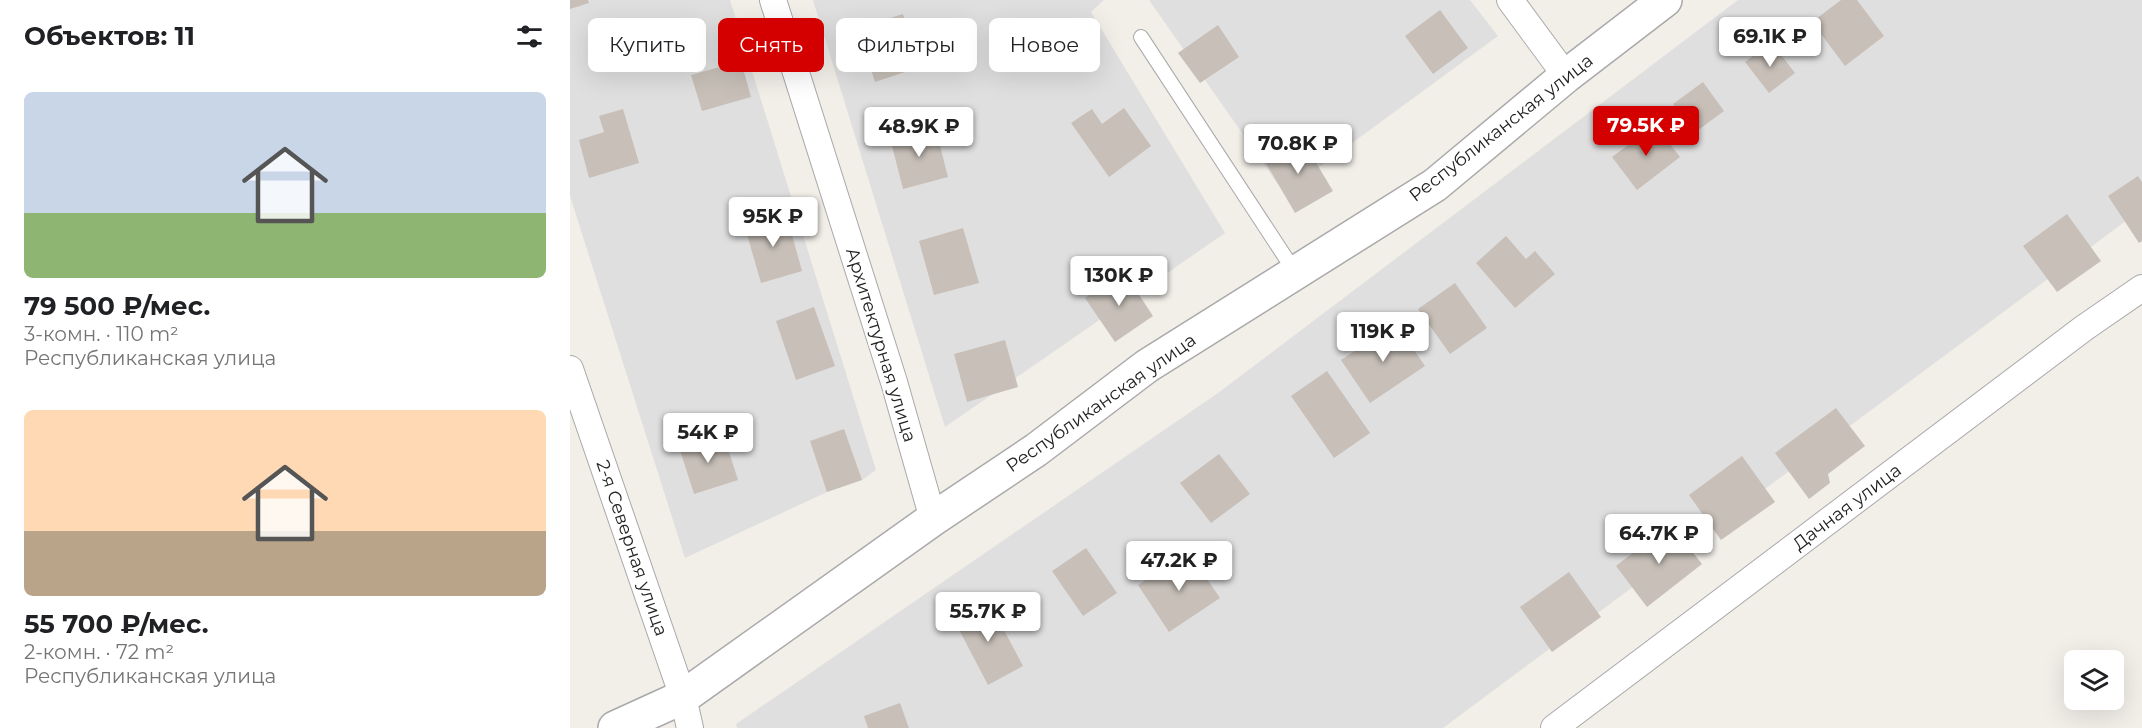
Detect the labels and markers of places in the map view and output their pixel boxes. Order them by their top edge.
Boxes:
pin: 69.1K ₽ [1715,17,1825,68]
pin: 79.5K ₽ [1591,106,1701,157]
pin: 48.9K ₽ [864,107,974,158]
pin: 70.8K ₽ [1243,124,1353,175]
pin: 95K ₽ [731,197,815,248]
pin: 130K ₽ [1070,256,1168,307]
pin: 119K ₽ [1334,312,1432,363]
pin: 54K ₽ [666,413,750,464]
pin: 64.7K ₽ [1604,514,1714,565]
pin: 47.2K ₽ [1124,541,1234,592]
pin: 55.7K ₽ [933,592,1043,643]

